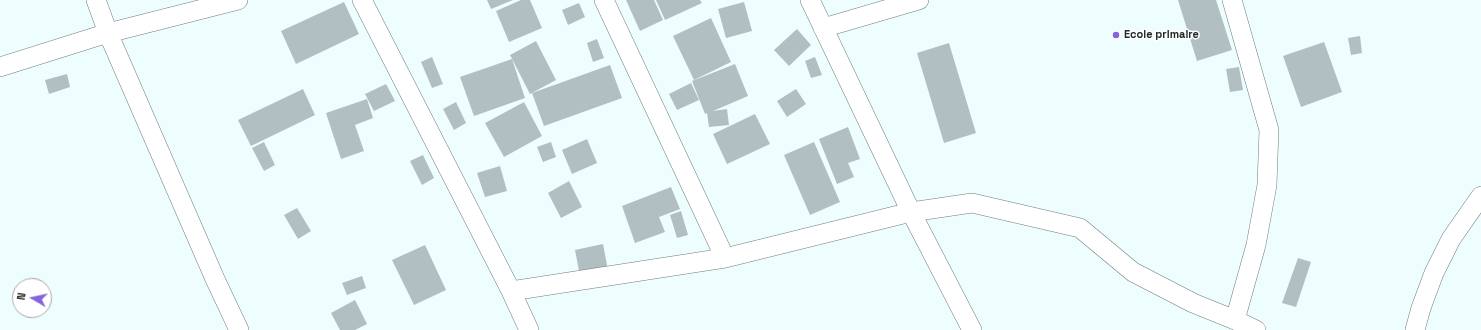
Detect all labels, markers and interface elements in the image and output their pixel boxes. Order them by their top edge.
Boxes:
place label: Ecole primaire [1124,28,1199,42]
marker: Ecole primaire [1111,30,1121,40]
north arrow [12,278,52,318]
text: N [14,292,29,301]

